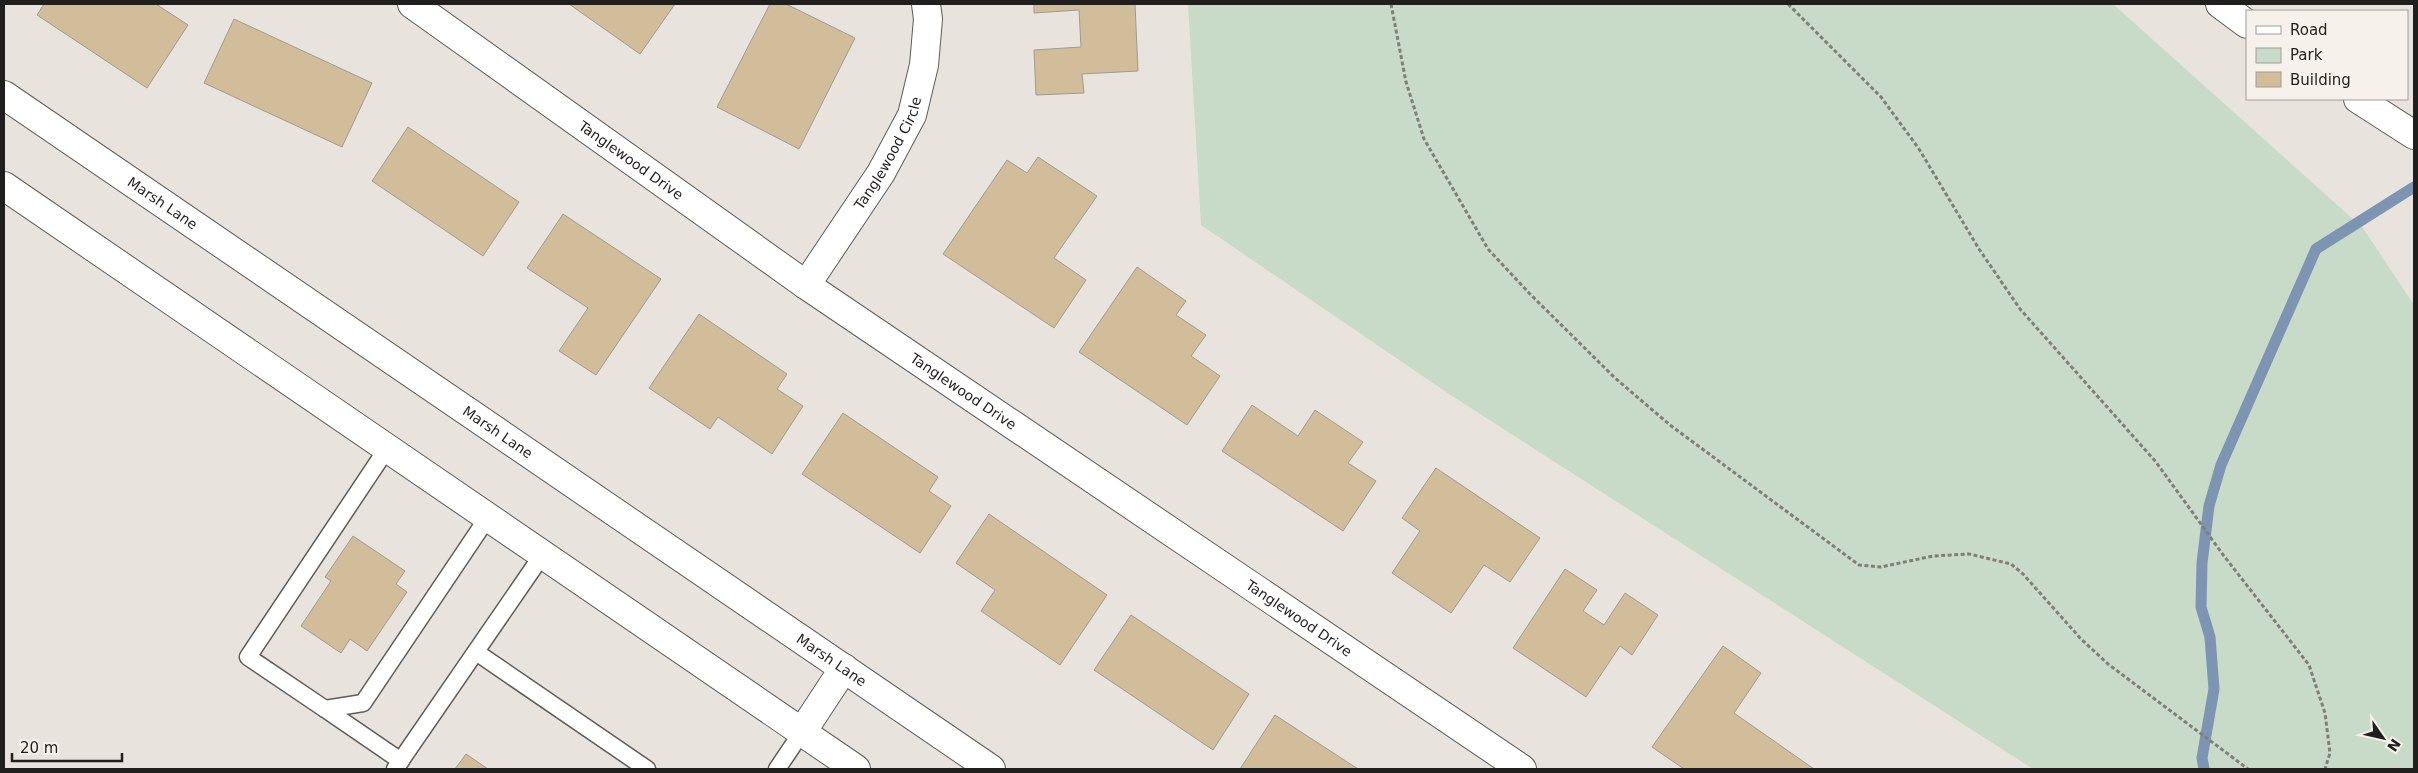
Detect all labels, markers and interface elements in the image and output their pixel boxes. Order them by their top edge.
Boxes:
legend [2246,10,2408,100]
text: Road [2290,21,2328,39]
text: Park [2290,46,2323,64]
text: Building [2290,71,2351,89]
street label: Tanglewood Circle [850,95,924,213]
street label: Tanglewood Drive [575,117,686,203]
street label: Marsh Lane [125,174,201,233]
street label: Tanglewood Drive [907,349,1019,433]
street label: Marsh Lane [460,403,536,462]
street label: Tanglewood Drive [1242,576,1355,660]
street label: Marsh Lane [794,631,869,690]
north arrow [2358,713,2408,763]
scale bar [12,730,122,762]
text: N [2384,736,2404,755]
text: 20 m [20,739,58,757]

